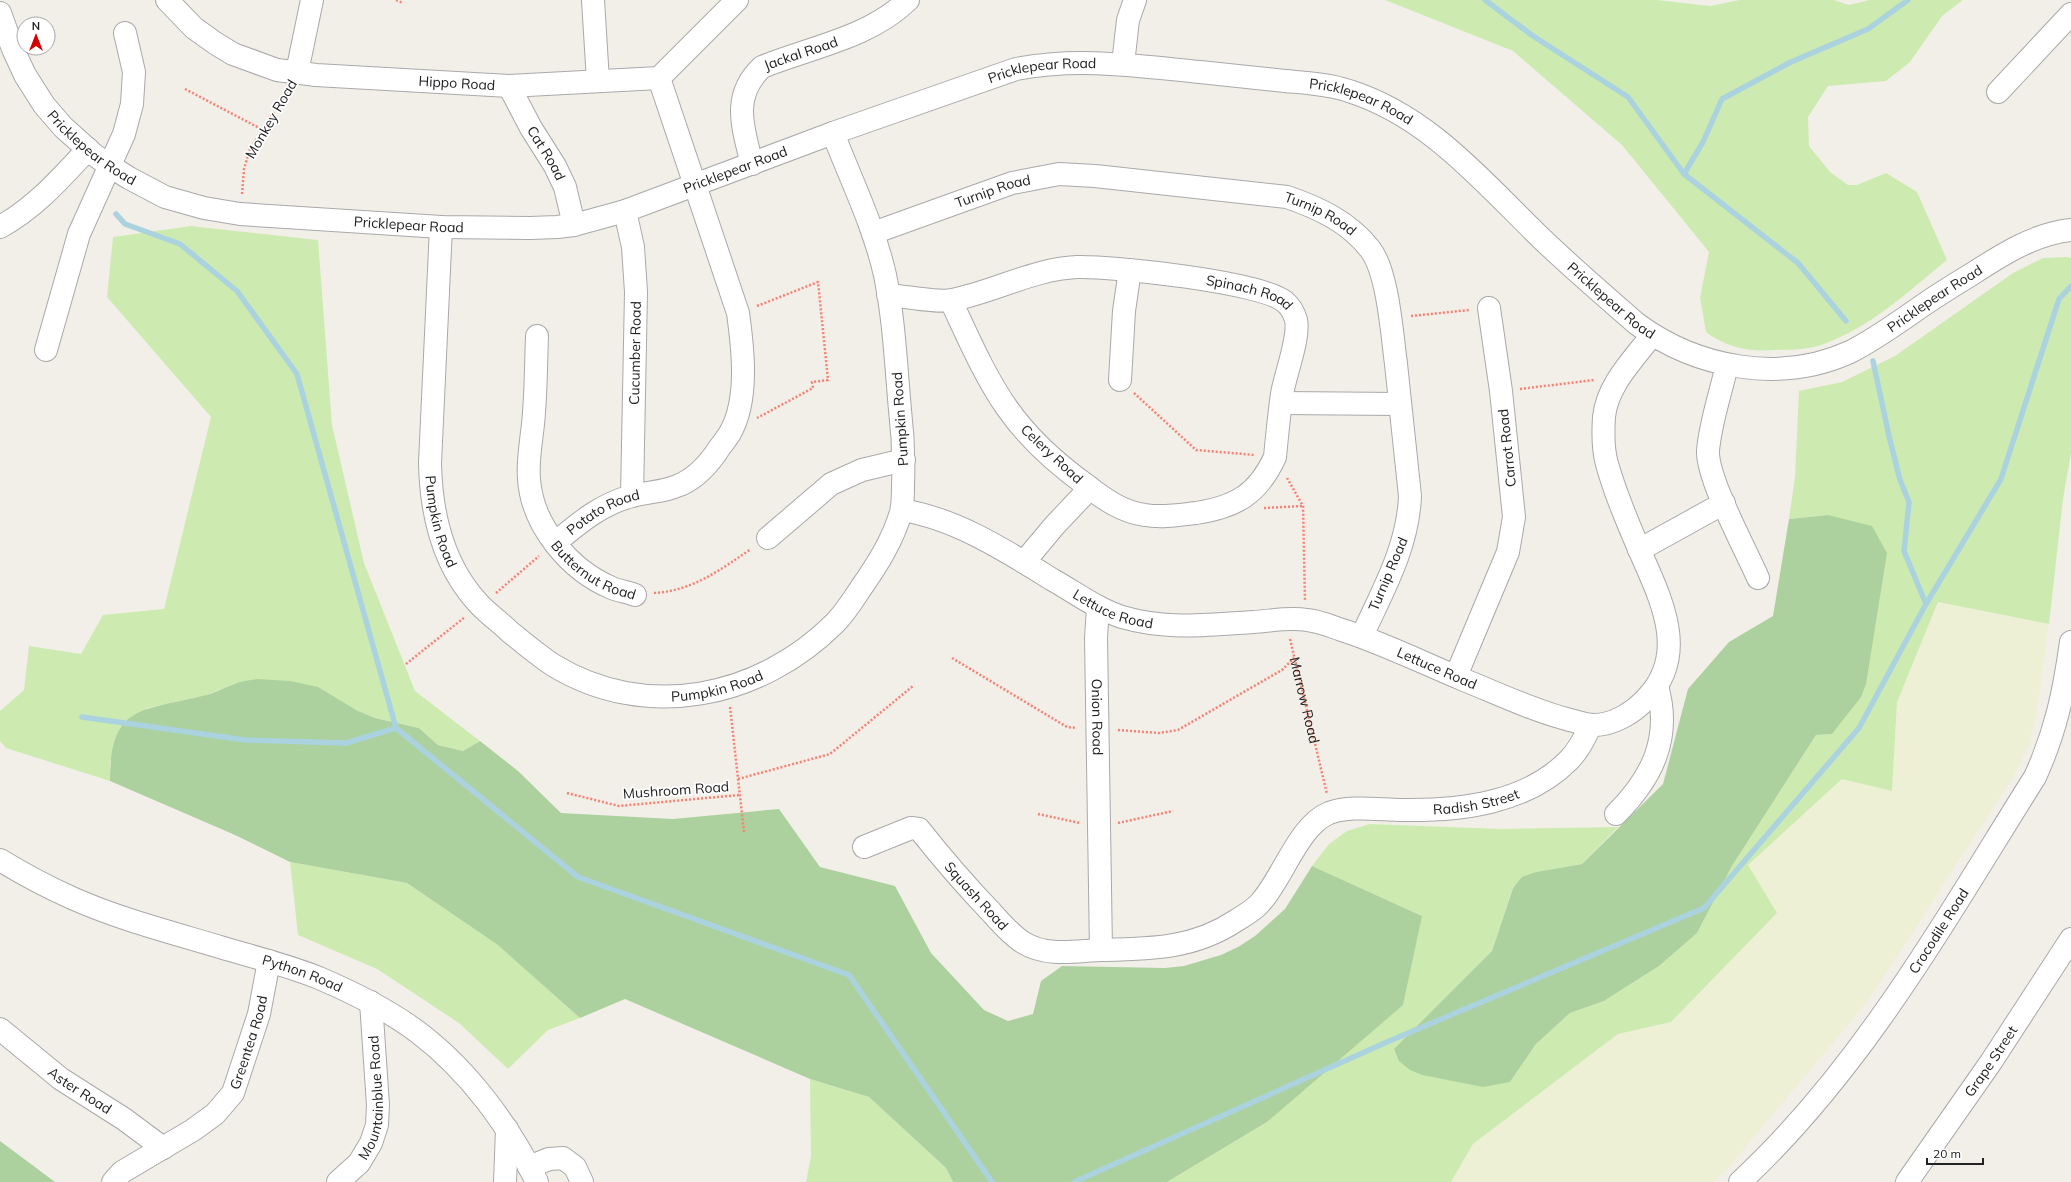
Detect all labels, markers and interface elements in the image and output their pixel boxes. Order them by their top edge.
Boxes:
north arrow [16,16,56,56]
text: N [32,19,40,33]
street label: Jackal Road [761,32,840,74]
street label: Pricklepear Road [985,54,1097,87]
street label: Hippo Road [418,72,496,94]
street label: Pricklepear Road [1308,74,1416,129]
street label: Monkey Road [241,76,301,162]
street label: Pricklepear Road [43,106,139,189]
street label: Cat Road [523,123,570,183]
street label: Pricklepear Road [681,142,790,197]
street label: Turnip Road [952,171,1032,212]
street label: Turnip Road [1282,188,1360,239]
street label: Pricklepear Road [353,212,464,236]
street label: Pricklepear Road [1564,258,1659,343]
street label: Pricklepear Road [1884,261,1986,336]
street label: Spinach Road [1205,271,1297,314]
street label: Cucumber Road [625,301,645,405]
street label: Pumpkin Road [888,371,912,467]
street label: Carrot Road [1494,408,1520,488]
street label: Celery Road [1017,421,1087,487]
street label: Pumpkin Road [421,475,461,571]
street label: Potato Road [563,486,641,539]
street label: Turnip Road [1364,534,1412,614]
street label: Butternut Road [547,537,638,604]
street label: Lettuce Road [1070,585,1154,632]
street label: Lettuce Road [1394,643,1480,693]
street label: Marrow Road [1286,655,1324,745]
street label: Pumpkin Road [670,666,766,705]
street label: Onion Road [1088,678,1107,755]
street label: Mushroom Road [622,777,730,803]
street label: Radish Street [1432,785,1522,819]
street label: Squash Road [941,858,1012,934]
street label: Crocodile Road [1905,885,1973,977]
street label: Python Road [260,951,345,996]
street label: Greentea Road [226,994,271,1092]
street label: Grape Street [1960,1022,2021,1100]
street label: Mountainblue Road [354,1035,387,1163]
street label: Aster Road [44,1063,115,1118]
scale bar [1927,1140,1983,1166]
text: 20 m [1933,1146,1961,1161]

